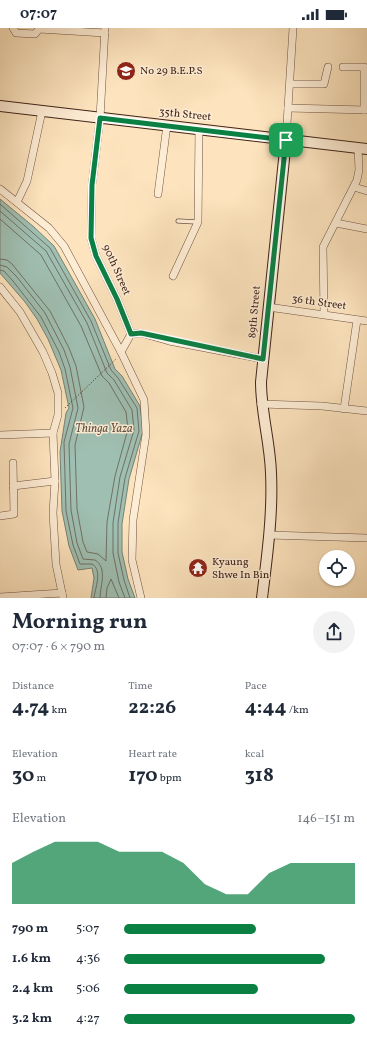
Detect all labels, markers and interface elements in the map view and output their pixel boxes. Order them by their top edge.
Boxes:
text: 07:07 [20,4,57,25]
school or university icon: No 29 B.E.P.S [115,60,137,82]
place label: No 29 B.E.P.S [140,64,203,79]
street label: 35th Street [158,105,212,125]
pin [269,123,303,157]
icon: arrive [275,129,297,151]
street label: 90th Street [98,242,134,298]
street label: 89th Street [245,285,265,339]
street label: 36 th Street [291,292,347,314]
water label: Thinga Yaza [75,421,133,437]
map controls [319,550,355,586]
button: locate [319,550,355,586]
place label: Kyaung Shwe In Bin [212,555,270,583]
temple icon: Kyaung Shwe In Bin [187,557,209,579]
text: Morning run [12,607,147,638]
button: share [313,611,355,653]
text: 07:07 · 6 × 790 m [12,638,105,656]
text: Distance [12,679,54,694]
text: Time [128,679,152,694]
text: Pace [245,679,267,694]
text: 4.74 [12,694,49,722]
text: 22:26 [128,694,176,722]
text: 4:44 [245,694,287,722]
text: km [49,703,67,718]
text: /km [287,703,309,718]
text: Elevation [12,747,58,762]
text: Heart rate [128,747,177,762]
text: kcal [245,747,264,762]
text: 30 [12,762,34,790]
text: 170 [128,762,158,790]
text: 318 [245,762,274,790]
text: m [34,771,46,786]
text: bpm [158,771,182,786]
text: Elevation [12,810,66,828]
text: 146–151 m [298,810,355,828]
text: 790 m [12,920,48,938]
text: 5:07 [76,920,99,938]
text: 1.6 km [12,950,51,968]
text: 4:36 [76,950,100,968]
text: 2.4 km [12,980,53,998]
text: 5:06 [76,980,100,998]
text: 3.2 km [12,1010,52,1028]
text: 4:27 [76,1010,100,1028]

